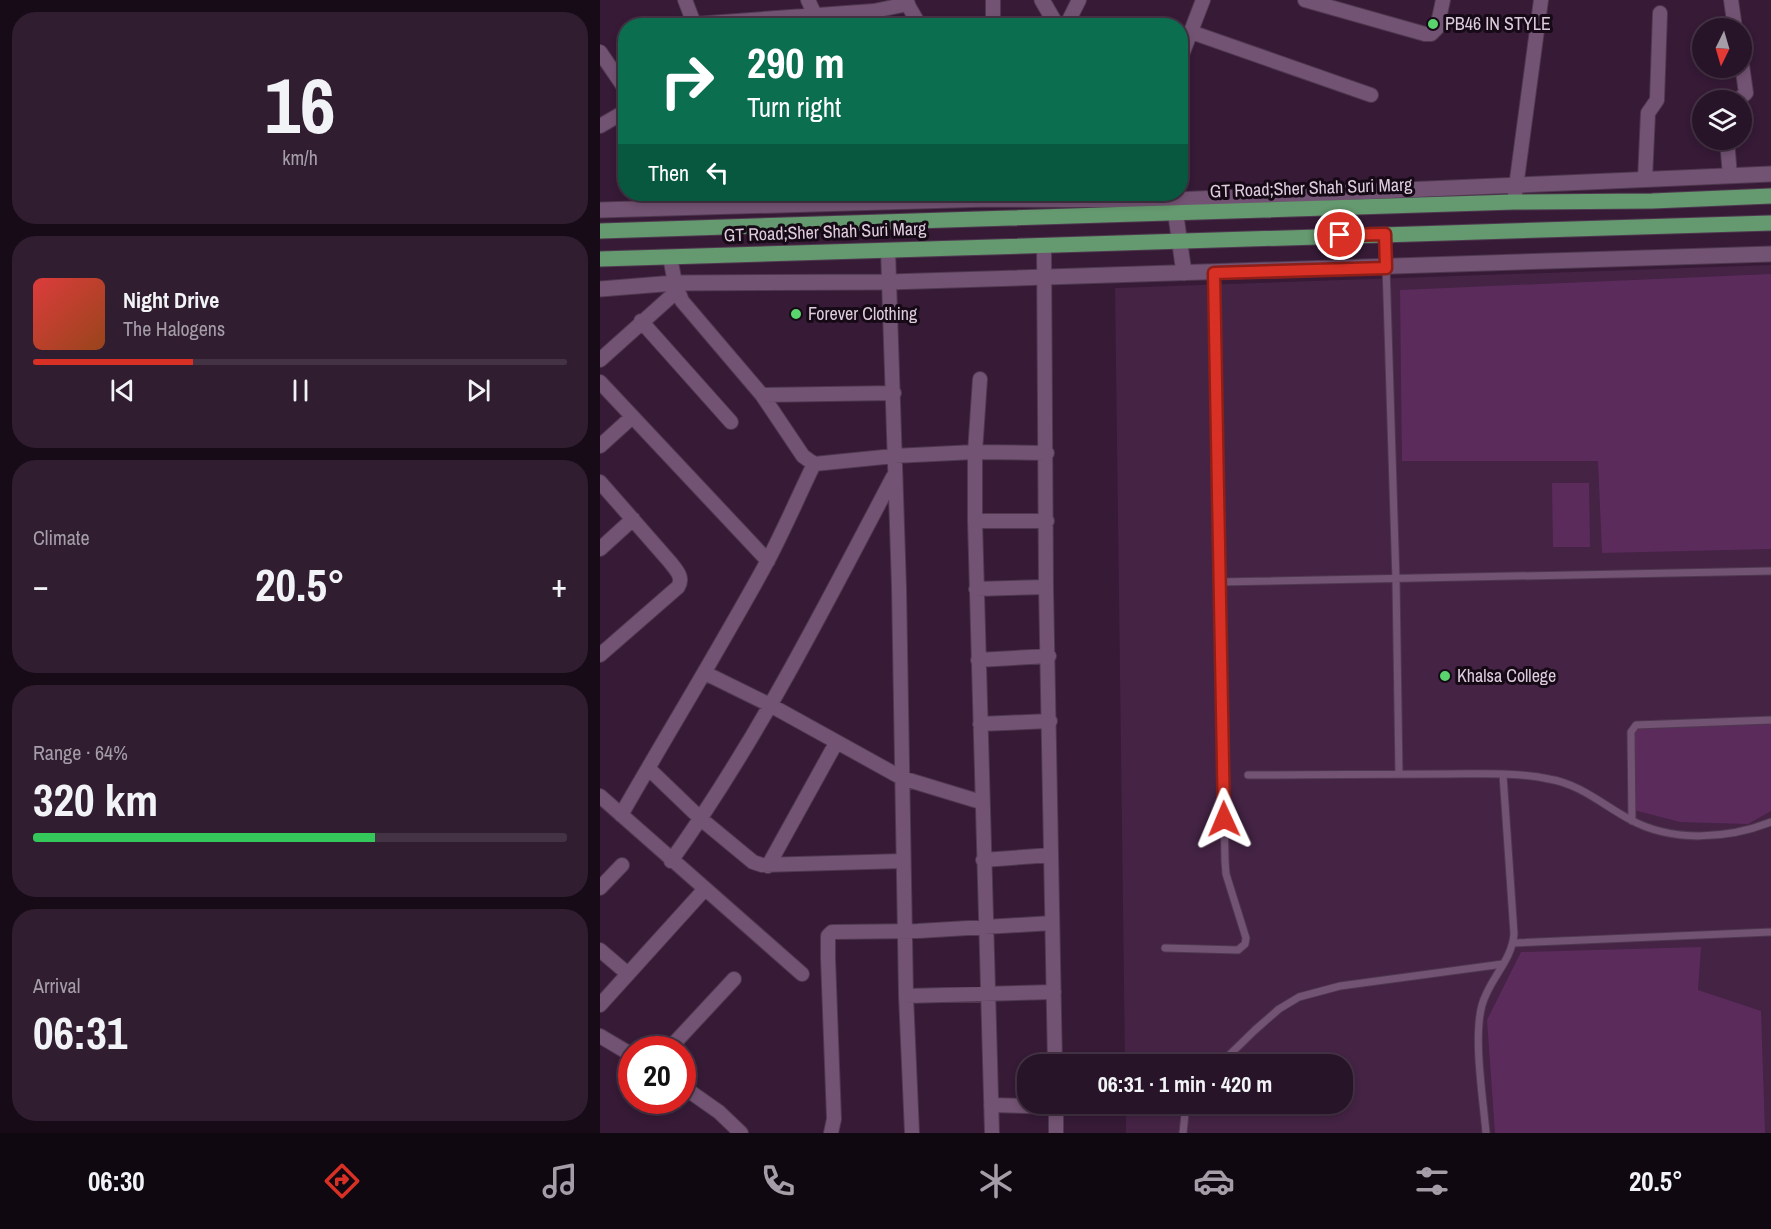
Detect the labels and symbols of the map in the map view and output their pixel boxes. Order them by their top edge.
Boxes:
place label: PB46 IN STYLE [1445,11,1551,36]
marker: PB46 IN STYLE [1426,17,1440,31]
north arrow [1692,18,1752,78]
street label: GT Road;Sher Shah Suri Marg [1209,171,1413,204]
pin [1314,209,1365,260]
street label: GT Road;Sher Shah Suri Marg [723,215,927,248]
place label: Forever Clothing [808,301,918,326]
marker: Forever Clothing [789,307,803,321]
place label: Khalsa College [1457,663,1556,688]
marker: Khalsa College [1438,669,1452,683]
position arrow [1192,787,1256,851]
speed limit sign: 20 [618,1036,696,1114]

